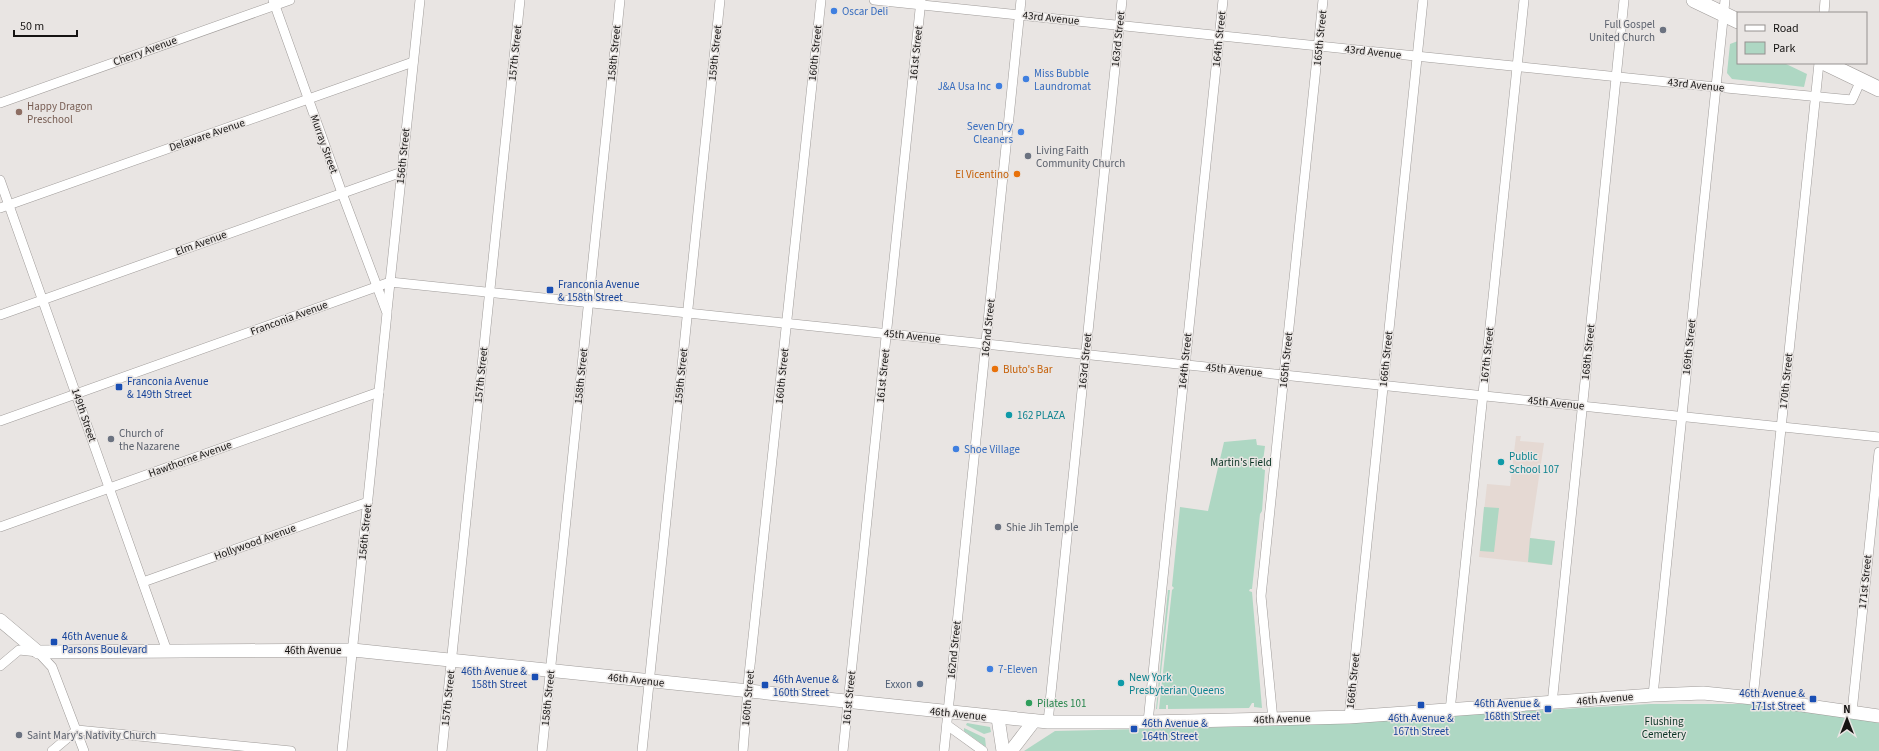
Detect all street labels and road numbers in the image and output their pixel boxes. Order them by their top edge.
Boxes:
street label: 43rd Avenue [1022,8,1081,28]
street label: 165th Street [1310,9,1330,67]
street label: 163rd Street [1108,10,1128,68]
street label: 164th Street [1209,10,1229,68]
street label: 157th Street [505,24,525,82]
street label: 158th Street [604,24,624,82]
street label: 159th Street [705,24,725,82]
street label: 160th Street [805,24,825,82]
street label: 161st Street [906,25,926,81]
street label: Cherry Avenue [111,32,179,69]
street label: 43rd Avenue [1344,42,1403,62]
street label: 43rd Avenue [1667,75,1726,95]
street label: Murray Street [306,112,342,176]
street label: Delaware Avenue [167,115,247,155]
street label: 156th Street [393,127,413,185]
street label: Elm Avenue [173,227,229,259]
street label: Franconia Avenue [248,297,330,339]
street label: 162nd Street [977,298,999,358]
street label: 169th Street [1679,318,1699,376]
street label: 168th Street [1578,323,1598,381]
street label: 45th Avenue [883,326,942,346]
street label: 167th Street [1477,326,1497,384]
street label: 166th Street [1376,330,1396,388]
street label: 165th Street [1276,331,1296,389]
street label: 163rd Street [1075,332,1095,390]
street label: 164th Street [1175,332,1195,390]
street label: 157th Street [471,346,491,404]
street label: 158th Street [571,347,591,405]
street label: 159th Street [671,347,691,405]
street label: 160th Street [772,347,792,405]
street label: 161st Street [873,348,893,404]
street label: 170th Street [1776,352,1796,410]
street label: 45th Avenue [1205,360,1264,380]
street label: 149th Street [68,386,100,444]
street label: 45th Avenue [1527,393,1586,413]
street label: Hawthorne Avenue [146,437,234,481]
street label: 156th Street [355,503,375,561]
street label: Hollywood Avenue [212,520,298,564]
street label: 171st Street [1855,554,1875,610]
street label: 162nd Street [943,620,965,680]
street label: 46th Avenue [285,643,342,658]
street label: 166th Street [1343,652,1363,710]
street label: 157th Street [438,669,458,727]
street label: 158th Street [538,669,558,727]
street label: 160th Street [738,669,758,726]
street label: 46th Avenue [607,670,666,690]
street label: 161st Street [839,670,859,726]
street label: 46th Avenue [1576,689,1634,709]
street label: 46th Avenue [929,704,988,724]
street label: 46th Avenue [1253,710,1311,727]

